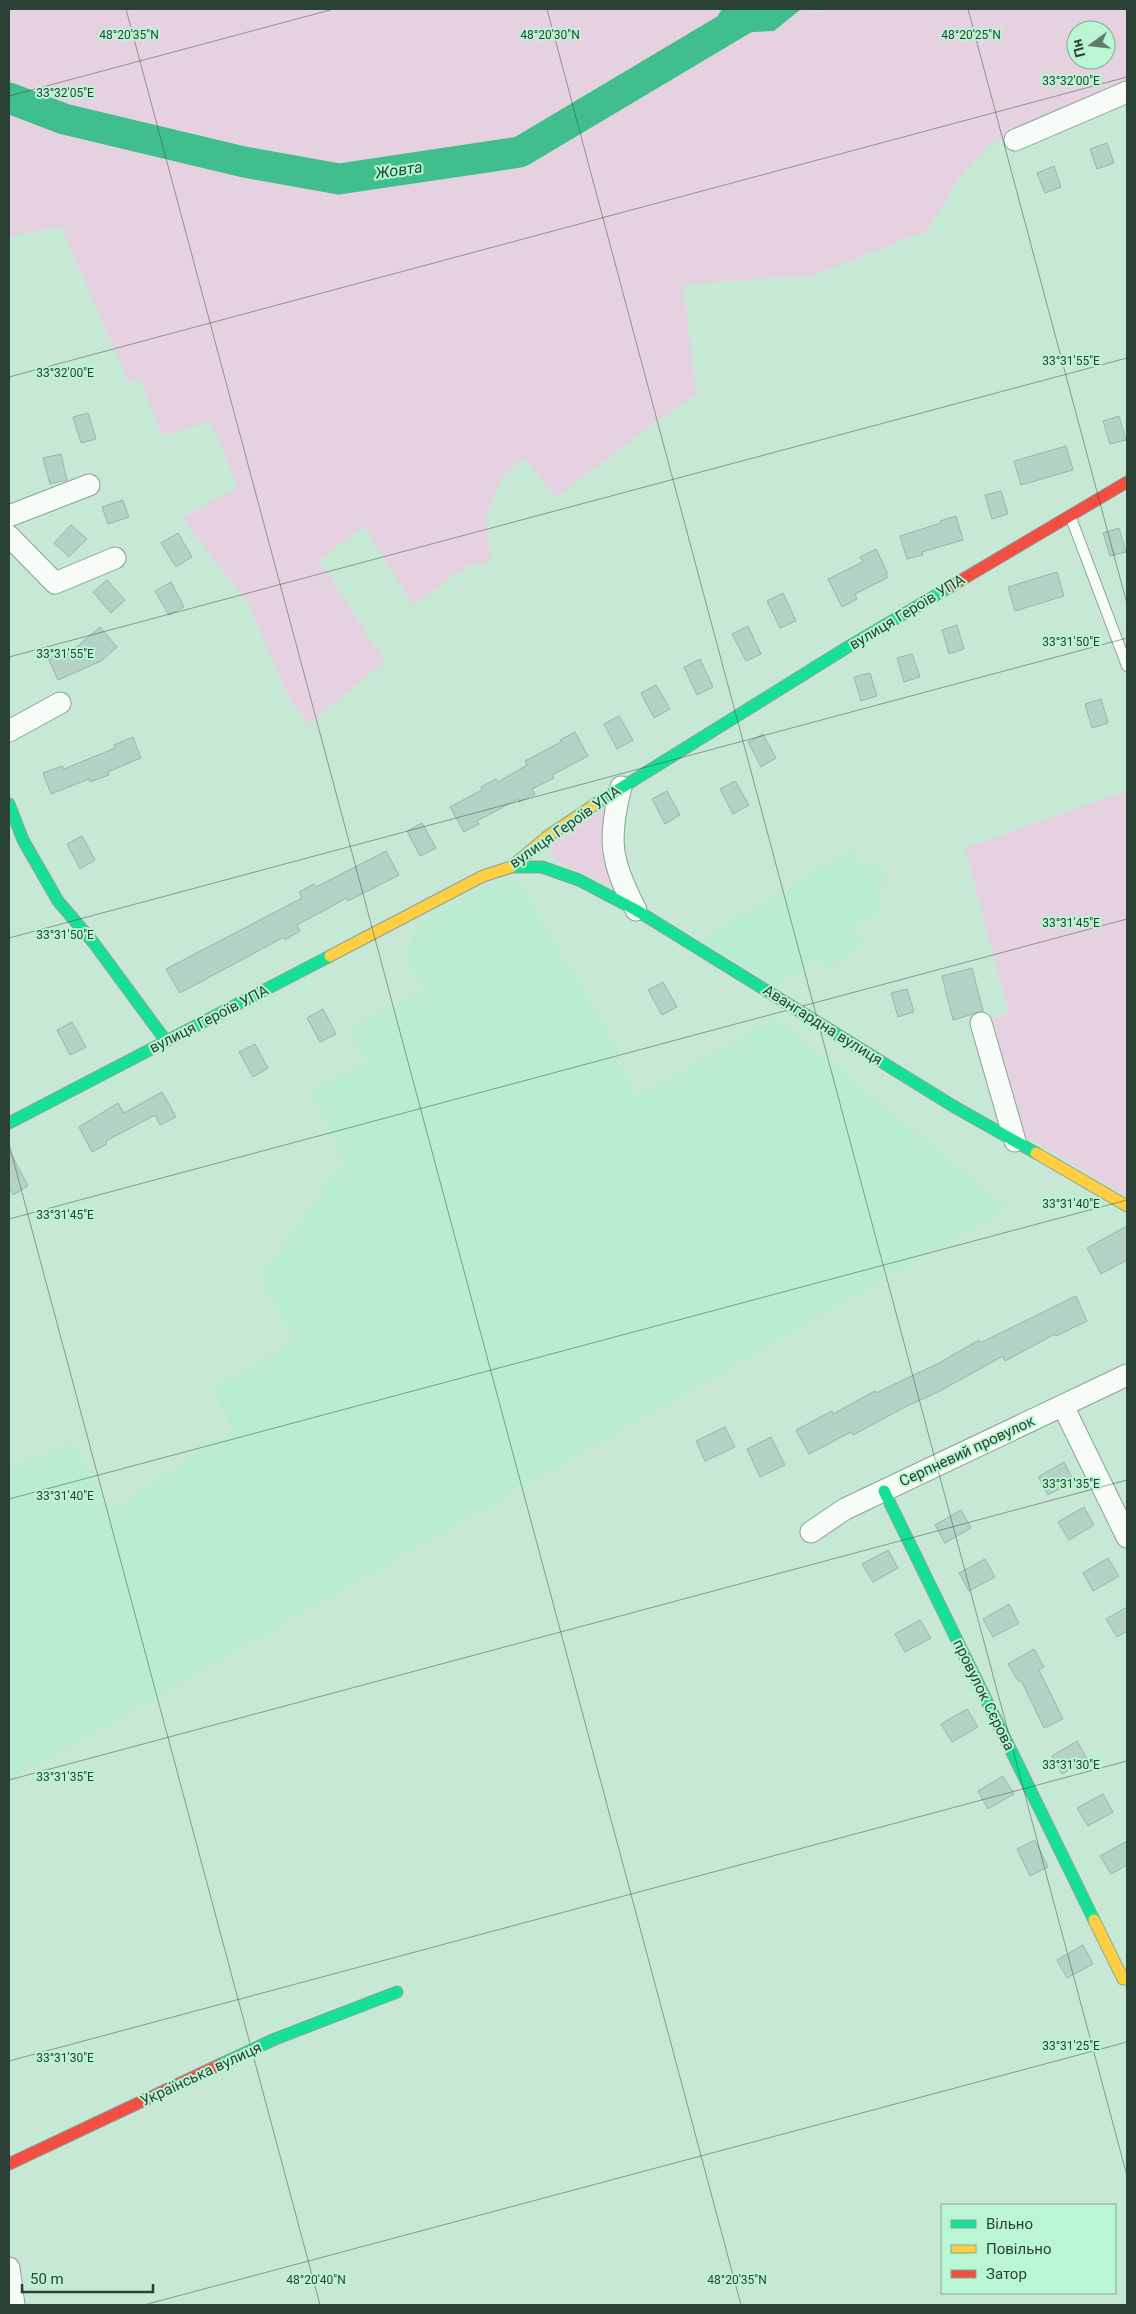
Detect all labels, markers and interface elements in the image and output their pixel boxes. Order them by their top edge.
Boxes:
north arrow [1066,20,1116,70]
text: 48°20'35"N [99,28,159,42]
text: 48°20'30"N [520,28,580,42]
text: 48°20'25"N [941,28,1001,42]
text: Пн [1068,38,1088,59]
text: 33°32'00"E [1042,74,1100,88]
text: 33°32'05"E [36,86,94,100]
water label: Жовта [373,157,424,183]
text: 33°31'55"E [1042,354,1100,368]
text: 33°32'00"E [36,366,94,380]
street label: вулиця Героїв УПА [846,570,968,654]
text: 33°31'50"E [1042,635,1100,649]
text: 33°31'55"E [36,647,94,661]
street label: вулиця Героїв УПА [506,782,624,872]
text: 33°31'45"E [1042,916,1100,930]
text: 33°31'50"E [36,928,94,942]
street label: вулиця Героїв УПА [146,981,272,1057]
street label: Авангардна вулиця [760,981,886,1069]
text: 33°31'40"E [1042,1197,1100,1211]
text: 33°31'45"E [36,1208,94,1222]
street label: Серпневий провулок [896,1412,1038,1490]
text: 33°31'35"E [1042,1477,1100,1491]
text: 33°31'40"E [36,1489,94,1503]
street label: провулок Сєрова [949,1636,1019,1754]
text: 33°31'30"E [1042,1758,1100,1772]
text: 33°31'35"E [36,1770,94,1784]
street label: Українська вулиця [138,2038,264,2110]
text: 33°31'25"E [1042,2039,1100,2053]
text: 33°31'30"E [36,2051,94,2065]
legend [941,2204,1116,2294]
text: Вільно [986,2215,1033,2233]
text: Повільно [986,2240,1052,2258]
scale bar [22,2262,154,2294]
text: Затор [986,2265,1027,2283]
text: 50 m [30,2270,64,2288]
text: 48°20'40"N [286,2273,346,2287]
text: 48°20'35"N [707,2273,767,2287]

